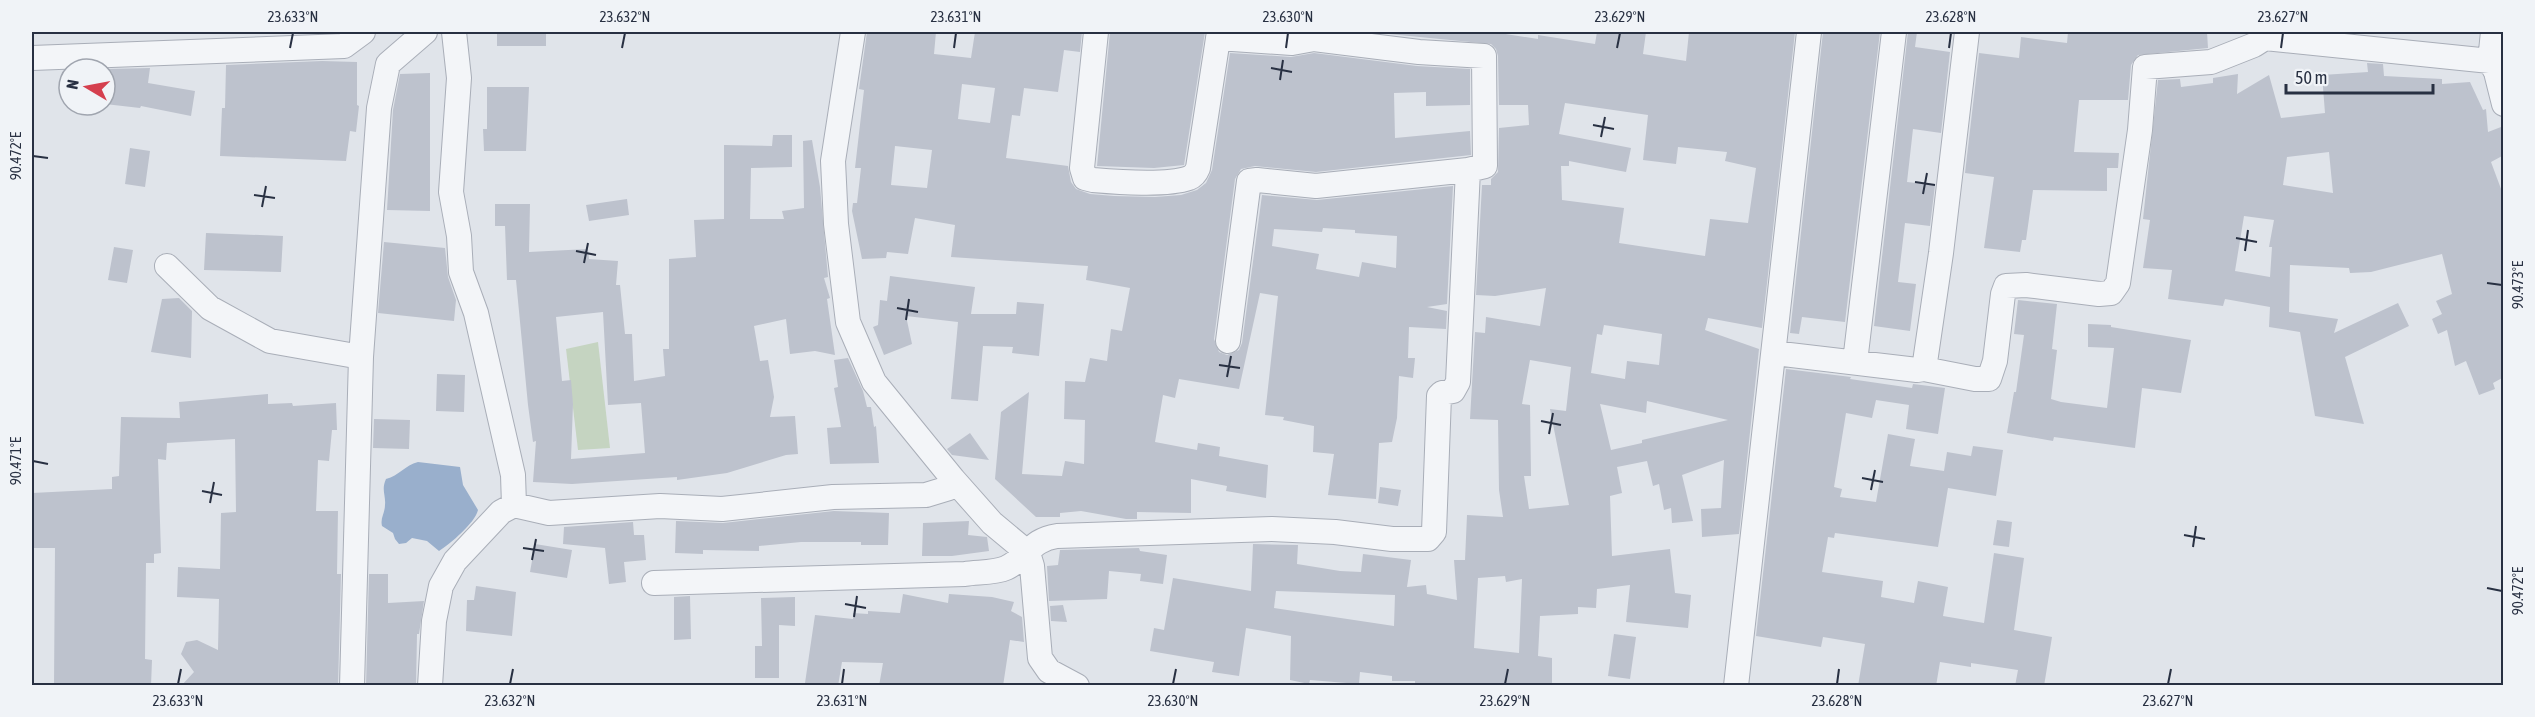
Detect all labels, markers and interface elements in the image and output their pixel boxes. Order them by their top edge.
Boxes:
text: 23.633°N [268,8,318,25]
text: 23.632°N [600,8,650,25]
text: 23.631°N [931,8,981,25]
text: 23.630°N [1263,8,1313,25]
text: 23.629°N [1595,8,1645,25]
text: 23.628°N [1926,8,1976,25]
text: 23.627°N [2258,8,2308,25]
north arrow [57,57,117,117]
scale bar [2286,57,2433,95]
text: 50 m [2295,67,2327,88]
text: N [63,78,82,91]
text: 90.472°E [7,131,24,180]
text: 90.473°E [2509,260,2526,309]
text: 90.471°E [7,436,24,485]
text: 90.472°E [2509,566,2526,615]
text: 23.633°N [153,692,203,709]
text: 23.632°N [485,692,535,709]
text: 23.631°N [817,692,867,709]
text: 23.630°N [1148,692,1198,709]
text: 23.629°N [1480,692,1530,709]
text: 23.628°N [1812,692,1862,709]
text: 23.627°N [2143,692,2193,709]

